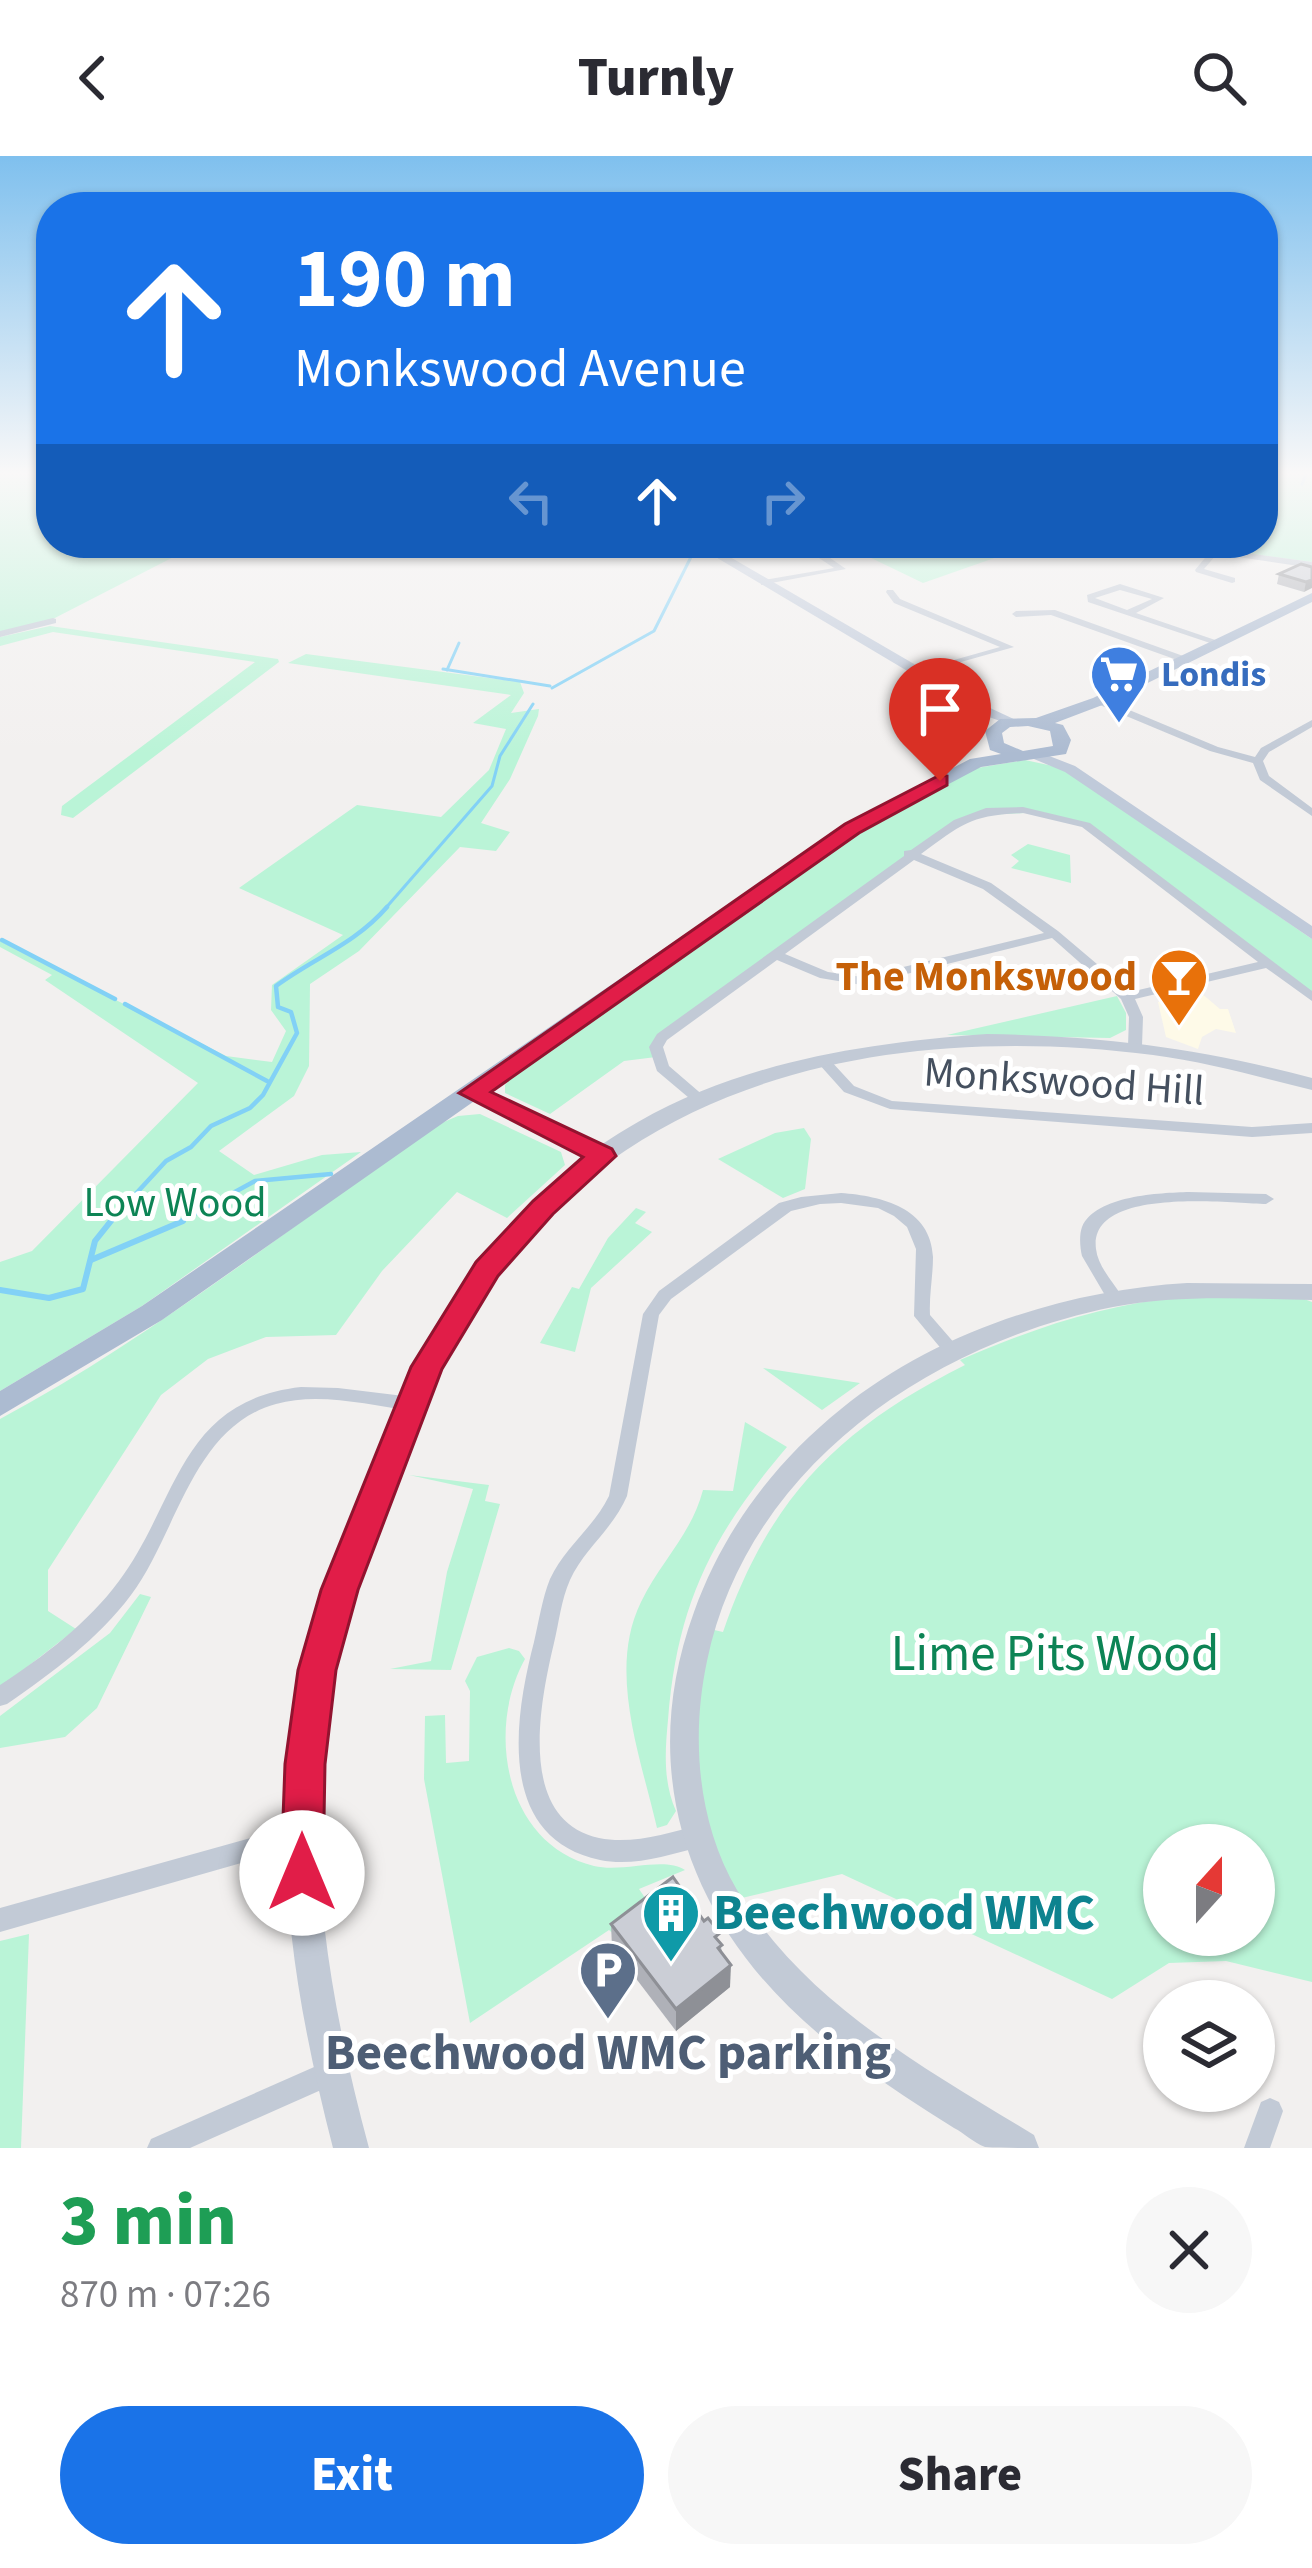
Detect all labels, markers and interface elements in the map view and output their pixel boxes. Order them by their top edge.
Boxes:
text: Turnly [578,40,734,117]
icon: back [60,45,126,111]
icon: search [1186,45,1252,111]
text: 190 m [294,220,516,340]
icon: ahead [96,240,252,396]
text: Monkswood Avenue [294,331,746,408]
icon: left [498,468,564,534]
icon: ahead [624,468,690,534]
icon: right [750,468,816,534]
supermarket icon: Londis [1088,643,1150,725]
place label: Londis [1161,649,1266,700]
pin [889,658,991,781]
icon: arrive [907,676,973,742]
bar icon: The Monkswood [1148,946,1210,1028]
place label: The Monkswood [836,947,1137,1007]
street label: Monkswood Hill [922,1042,1206,1122]
park label: Low Wood [84,1173,266,1233]
park label: Lime Pits Wood [891,1618,1219,1690]
position arrow [239,1810,365,1936]
north arrow [1143,1824,1275,1956]
map controls [1143,1824,1275,2112]
place label: Beechwood WMC [713,1877,1095,1949]
building icon: Beechwood WMC [640,1882,702,1964]
parking icon: Beechwood WMC parking [577,1939,639,2021]
button: layers [1143,1980,1275,2112]
place label: Beechwood WMC parking [325,2017,891,2089]
text: 3 min [60,2170,237,2273]
button: close [1126,2187,1252,2313]
text: 870 m · 07:26 [60,2267,271,2323]
button: Exit [60,2406,644,2544]
button: Share [668,2406,1252,2544]

